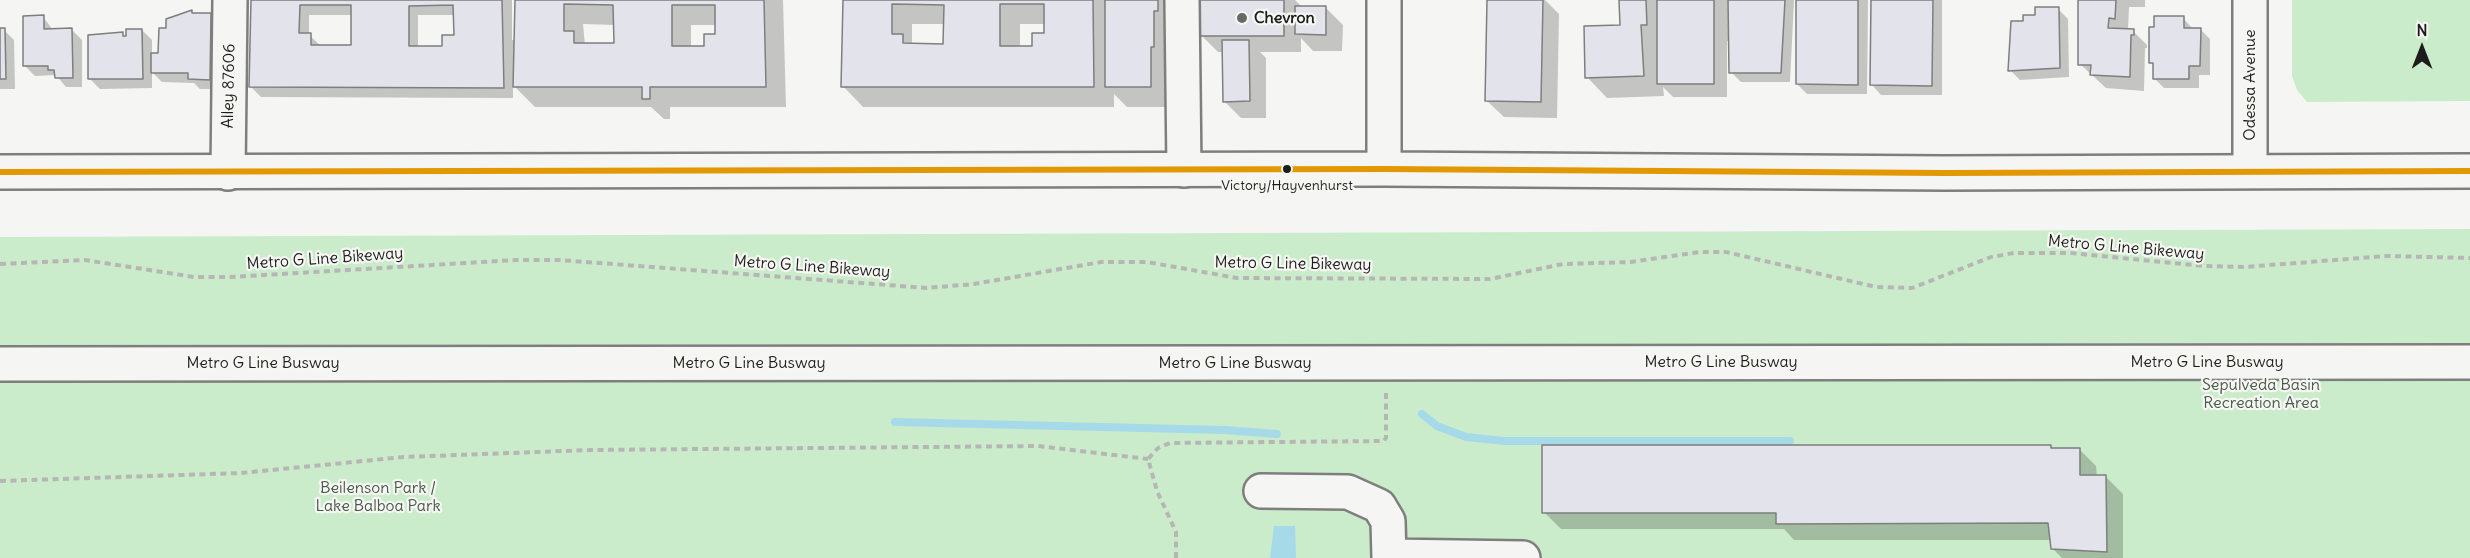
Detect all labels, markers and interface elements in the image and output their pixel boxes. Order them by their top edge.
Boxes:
place label: Chevron [1254,8,1315,28]
marker: Chevron [1235,11,1249,25]
north arrow [2392,18,2452,78]
text: N [2416,20,2428,40]
street label: Odessa Avenue [2240,29,2260,141]
street label: Alley 87606 [219,43,239,129]
marker: Victory/Hayvenhurst [1281,163,1293,175]
place label: Victory/Hayvenhurst [1221,178,1353,194]
street label: Metro G Line Bikeway [2047,232,2205,264]
street label: Metro G Line Bikeway [246,244,404,274]
street label: Metro G Line Bikeway [733,252,891,282]
street label: Metro G Line Bikeway [1214,253,1372,275]
street label: Metro G Line Busway [1644,352,1798,372]
street label: Metro G Line Busway [2130,352,2284,372]
street label: Metro G Line Busway [186,353,340,373]
street label: Metro G Line Busway [672,353,826,373]
street label: Metro G Line Busway [1158,353,1312,373]
park label: Sepulveda Basin Recreation Area [2202,375,2320,413]
park label: Beilenson Park / Lake Balboa Park [315,478,441,516]

